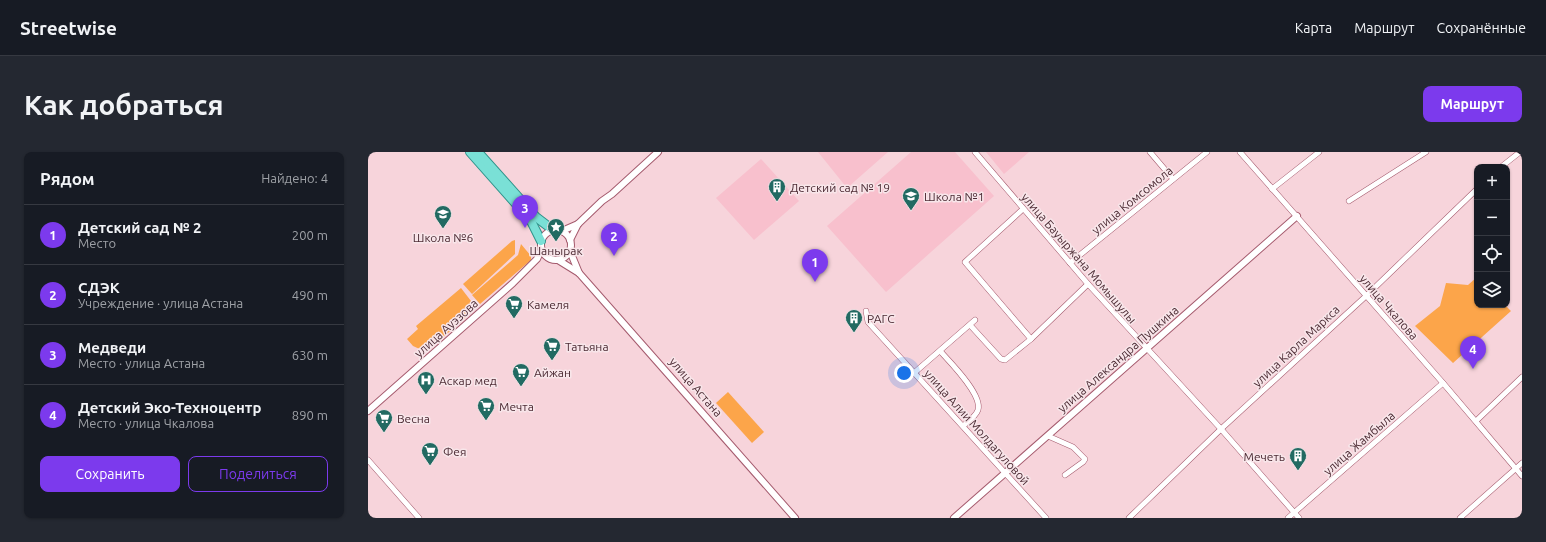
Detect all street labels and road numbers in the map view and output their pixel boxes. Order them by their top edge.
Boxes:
street label: улица Комсомола [1089,163,1175,237]
street label: улица Бауыржана Момышулы [1019,190,1139,326]
street label: улица Чкалова [1357,272,1421,342]
street label: улица Ауэзова [412,296,480,360]
street label: улица Александра Пушкина [1055,303,1181,415]
street label: улица Карла Маркса [1250,303,1342,389]
street label: улица Астана [667,355,725,419]
street label: улица Алии Молдагуловой [922,367,1032,487]
street label: улица Жамбыла [1321,409,1397,477]

